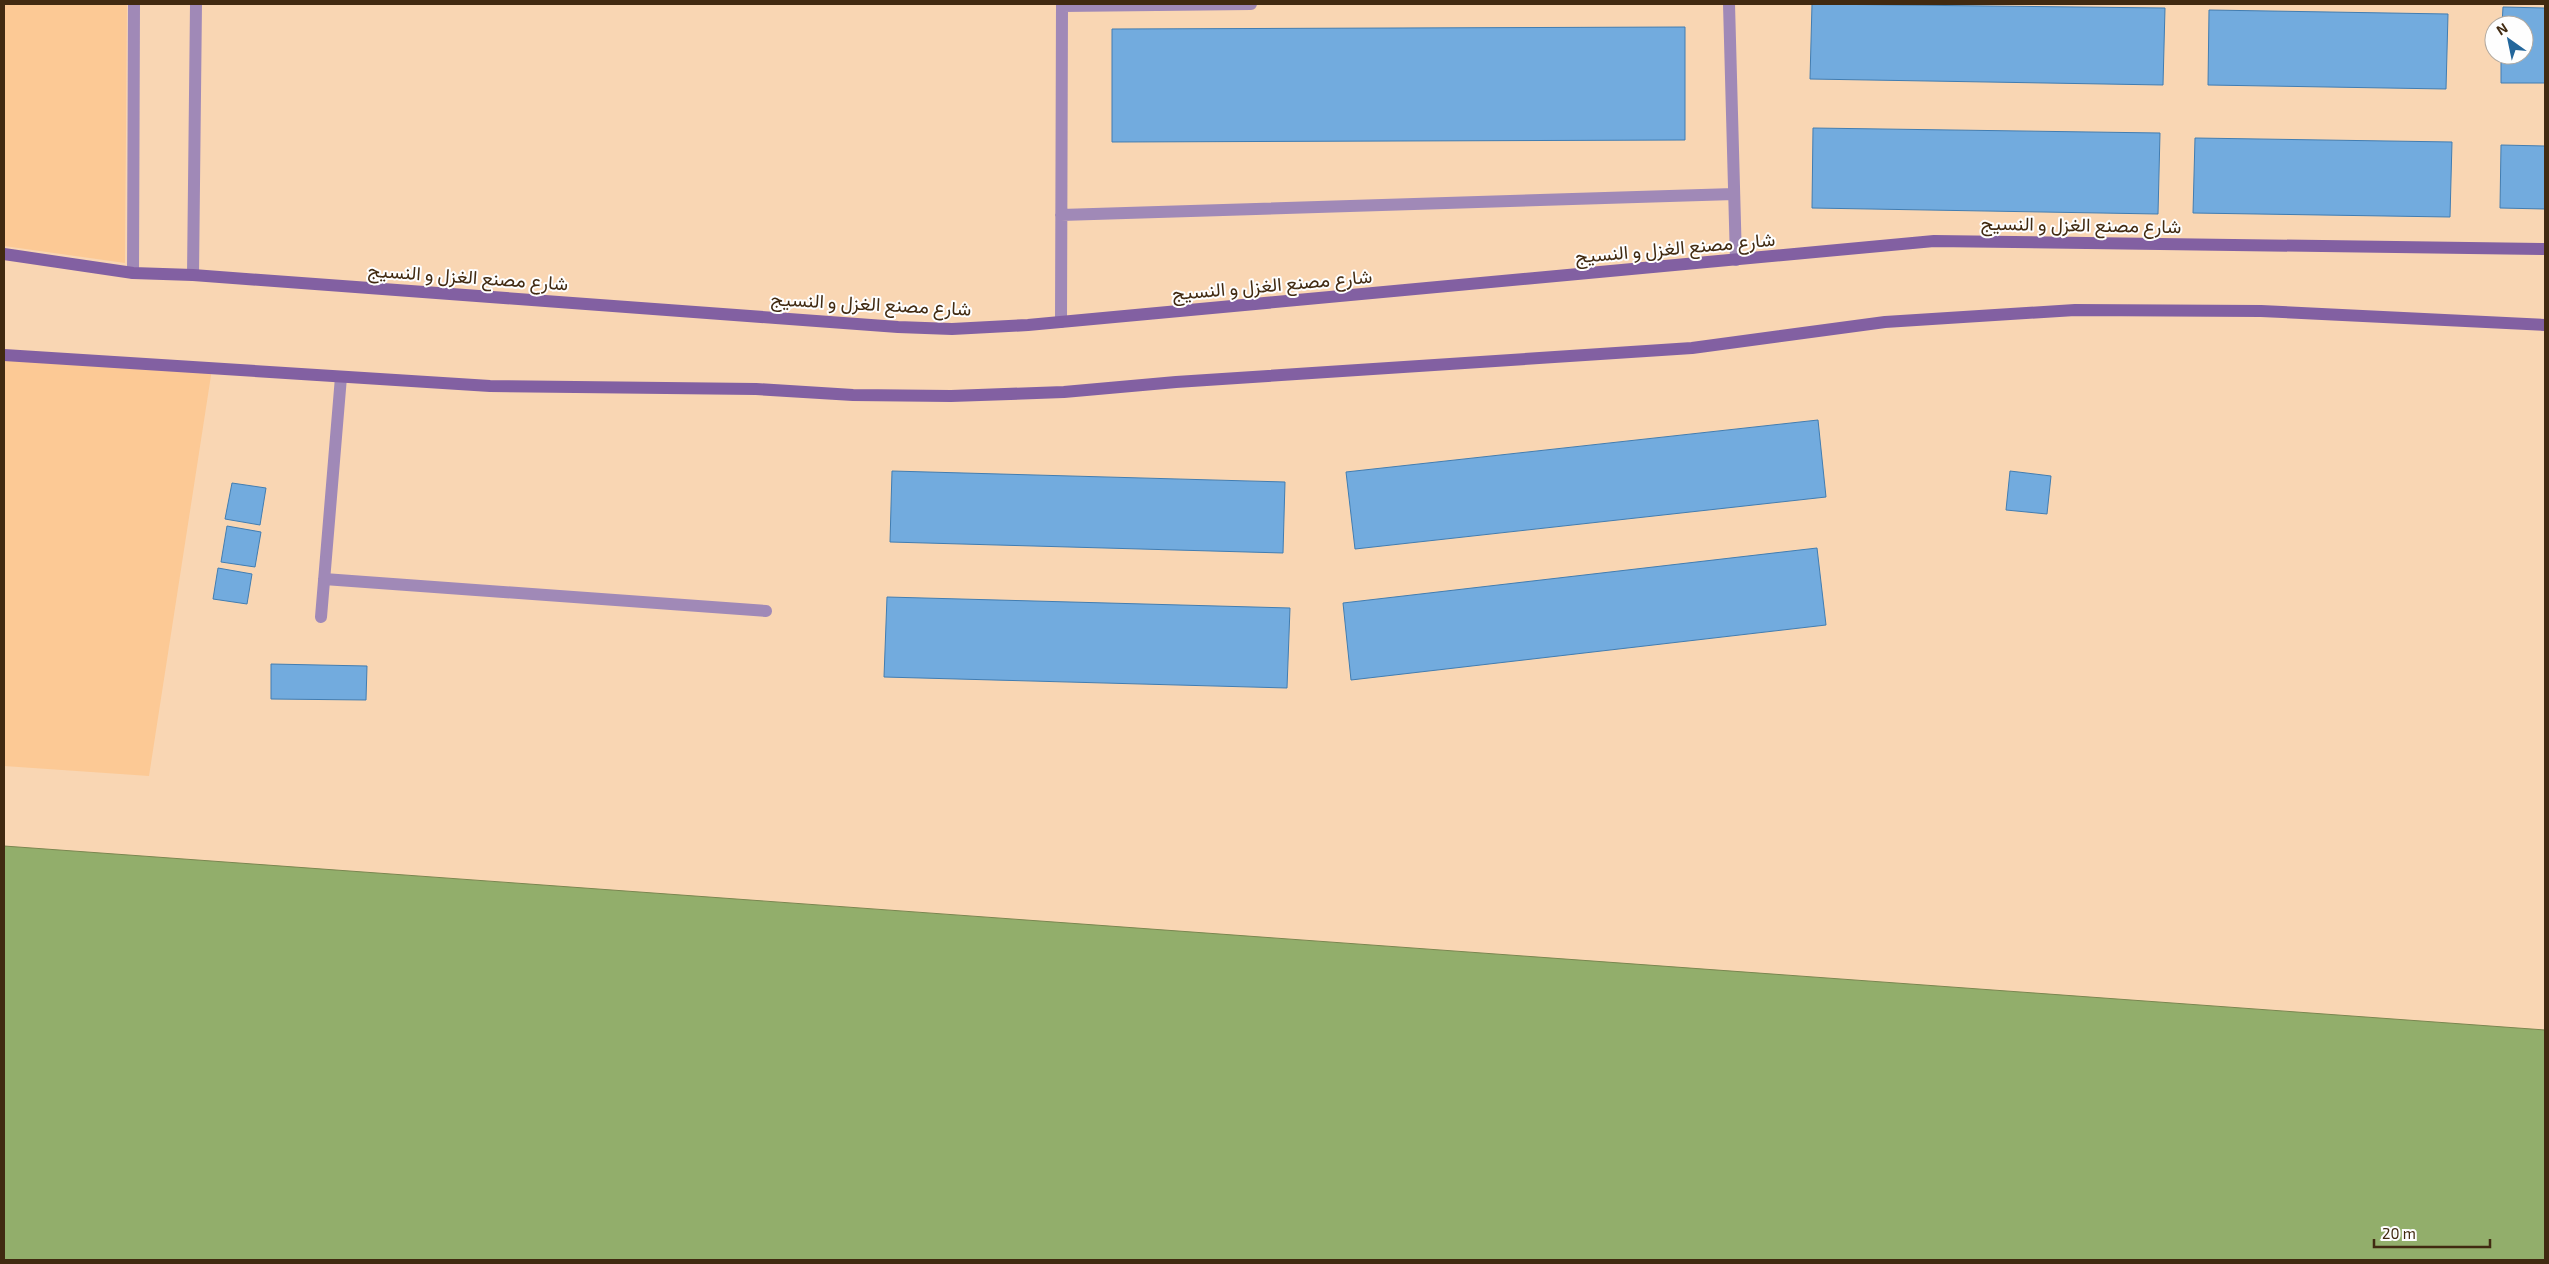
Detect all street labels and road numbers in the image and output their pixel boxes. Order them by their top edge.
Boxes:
street label: شارع مصنع الغزل و النسيج [1980,211,2182,240]
street label: شارع مصنع الغزل و النسيج [1574,227,1776,270]
street label: شارع مصنع الغزل و النسيج [367,258,569,297]
street label: شارع مصنع الغزل و النسيج [1171,264,1373,307]
street label: شارع مصنع الغزل و النسيج [770,286,972,323]

